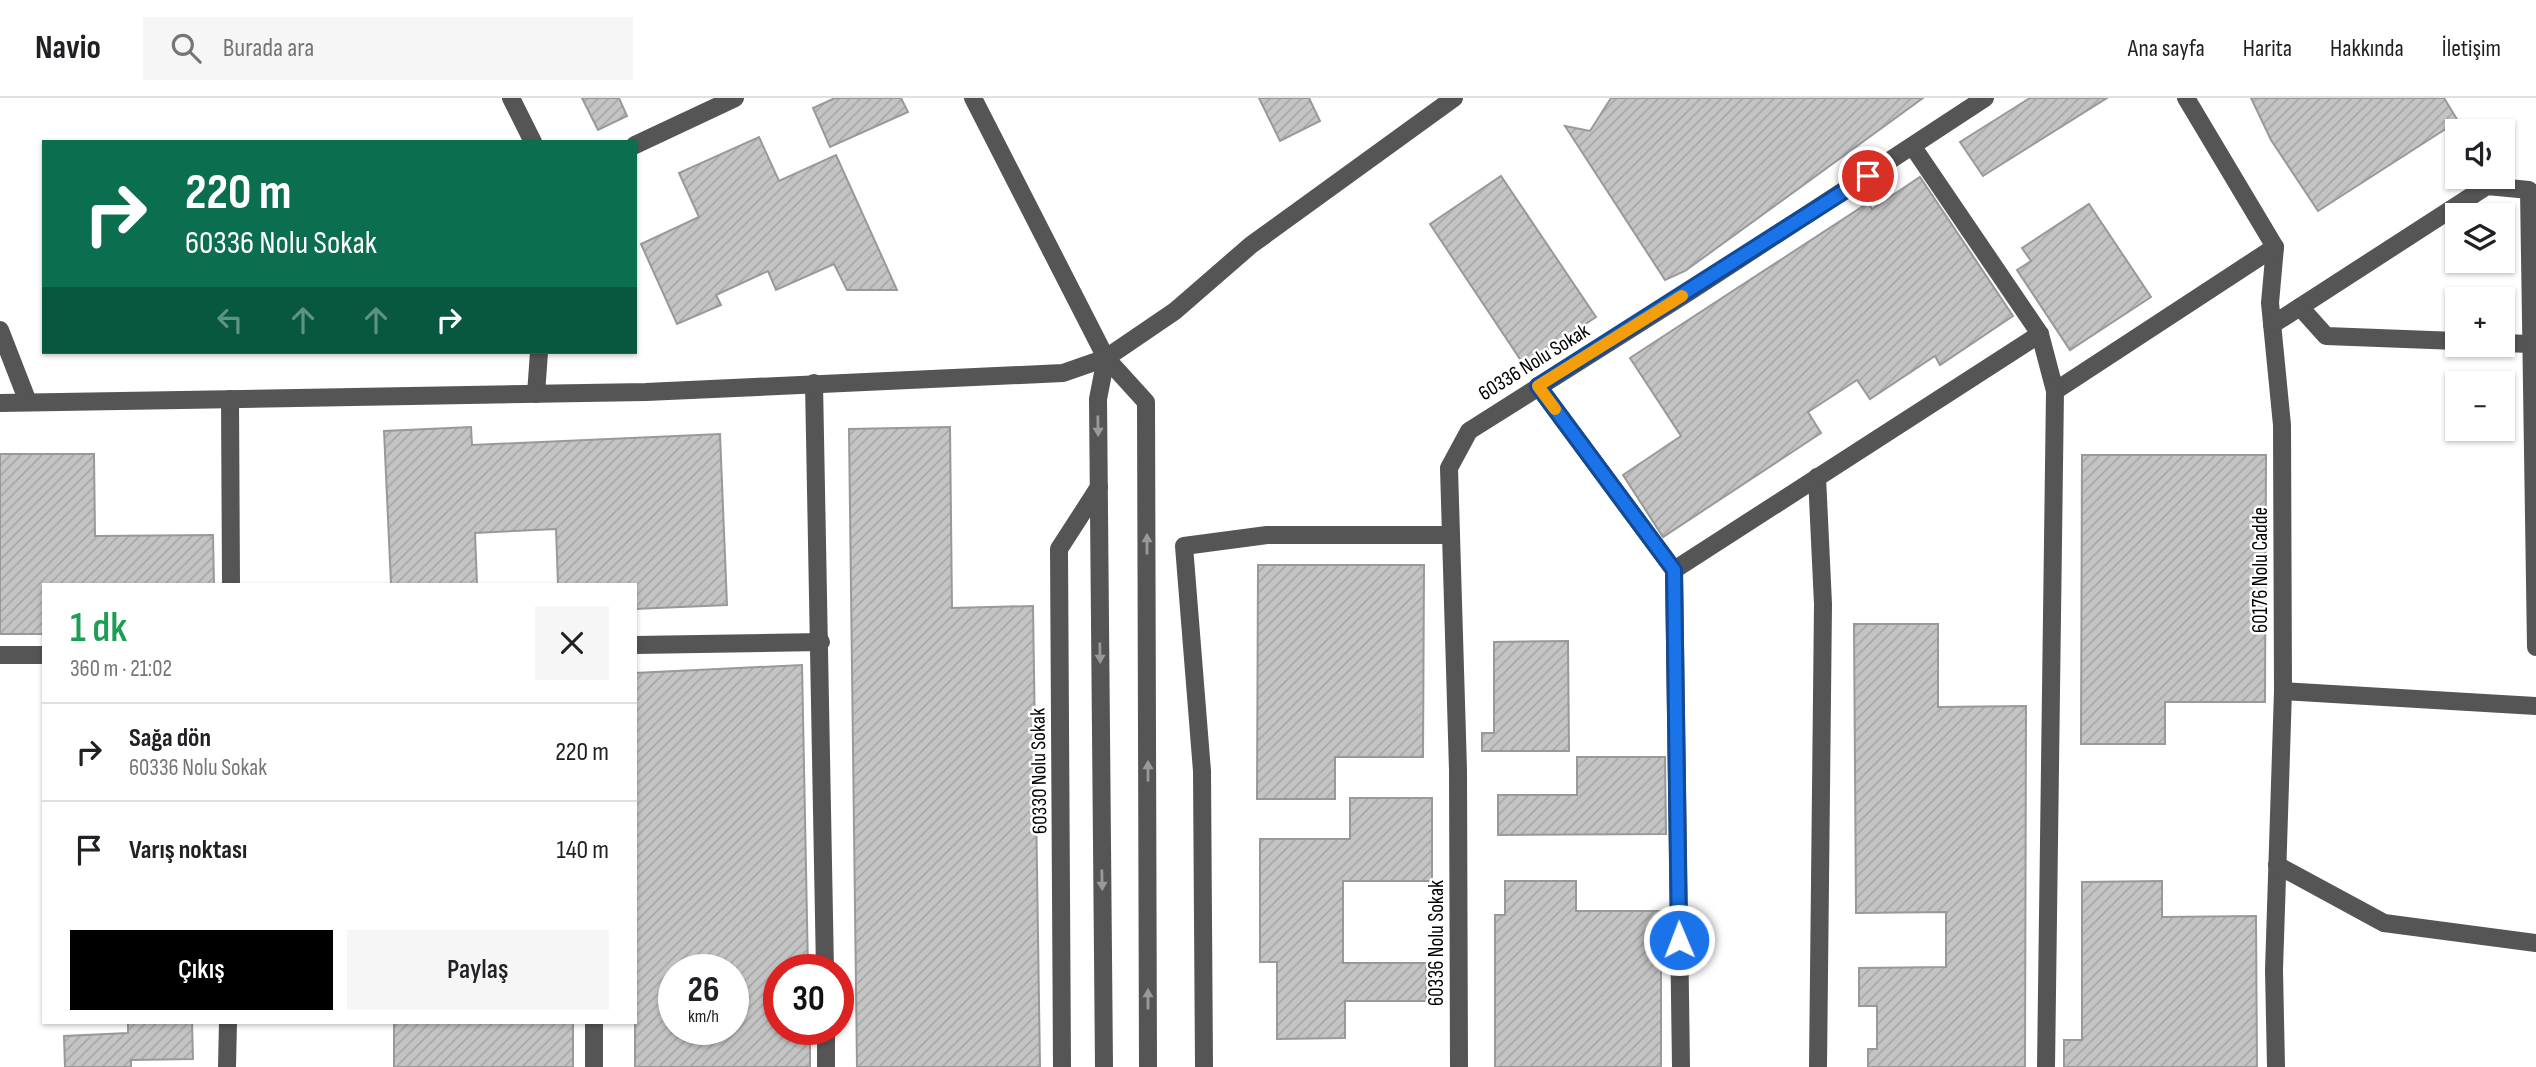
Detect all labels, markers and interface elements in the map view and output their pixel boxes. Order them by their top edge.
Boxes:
search box [143,17,633,80]
text: Navio [35,28,101,68]
icon: search [167,29,205,67]
text: Burada ara [223,33,314,64]
text: Ana sayfa [2128,34,2205,63]
text: Harita [2243,34,2292,63]
text: Hakkında [2330,34,2404,63]
text: İletişim [2442,34,2501,63]
map controls [2445,119,2515,441]
button: sound [2445,119,2515,189]
pin [1838,146,1898,206]
icon: arrive [1849,157,1887,195]
text: 220 m [185,164,291,223]
icon: right [70,168,161,259]
button: layers [2445,203,2515,273]
text: 60336 Nolu Sokak [185,224,377,263]
button: + [2445,287,2515,357]
icon: left [211,301,249,339]
icon: ahead [284,301,322,339]
icon: ahead [357,301,395,339]
icon: right [430,301,468,339]
street label: 60336 Nolu Sokak [1474,318,1594,406]
button: − [2445,371,2515,441]
one-way arrow [1092,415,1104,437]
street label: 60176 Nolu Cadde [2248,507,2273,633]
one-way arrow [1141,533,1153,555]
text: 1 dk [70,603,127,654]
button: close [535,606,609,680]
one-way arrow [1094,642,1106,664]
text: 360 m · 21:02 [70,655,172,683]
street label: 60330 Nolu Sokak [1025,708,1053,834]
text: Sağa dön [129,723,211,754]
icon: right [70,733,108,771]
text: 220 m [555,737,609,768]
text: 60336 Nolu Sokak [129,754,267,782]
one-way arrow [1142,760,1154,782]
icon: arrive [70,831,108,869]
text: Varış noktası [129,835,247,866]
text: 140 m [557,835,609,866]
one-way arrow [1096,870,1108,892]
street label: 60336 Nolu Sokak [1424,880,1449,1006]
position arrow [1642,903,1716,977]
button: Çıkış [70,930,333,1010]
button: Paylaş [347,930,609,1010]
speed limit sign: 30 [763,954,854,1045]
text: 26 [688,969,719,1012]
one-way arrow [1142,988,1154,1010]
text: km/h [688,1006,719,1027]

